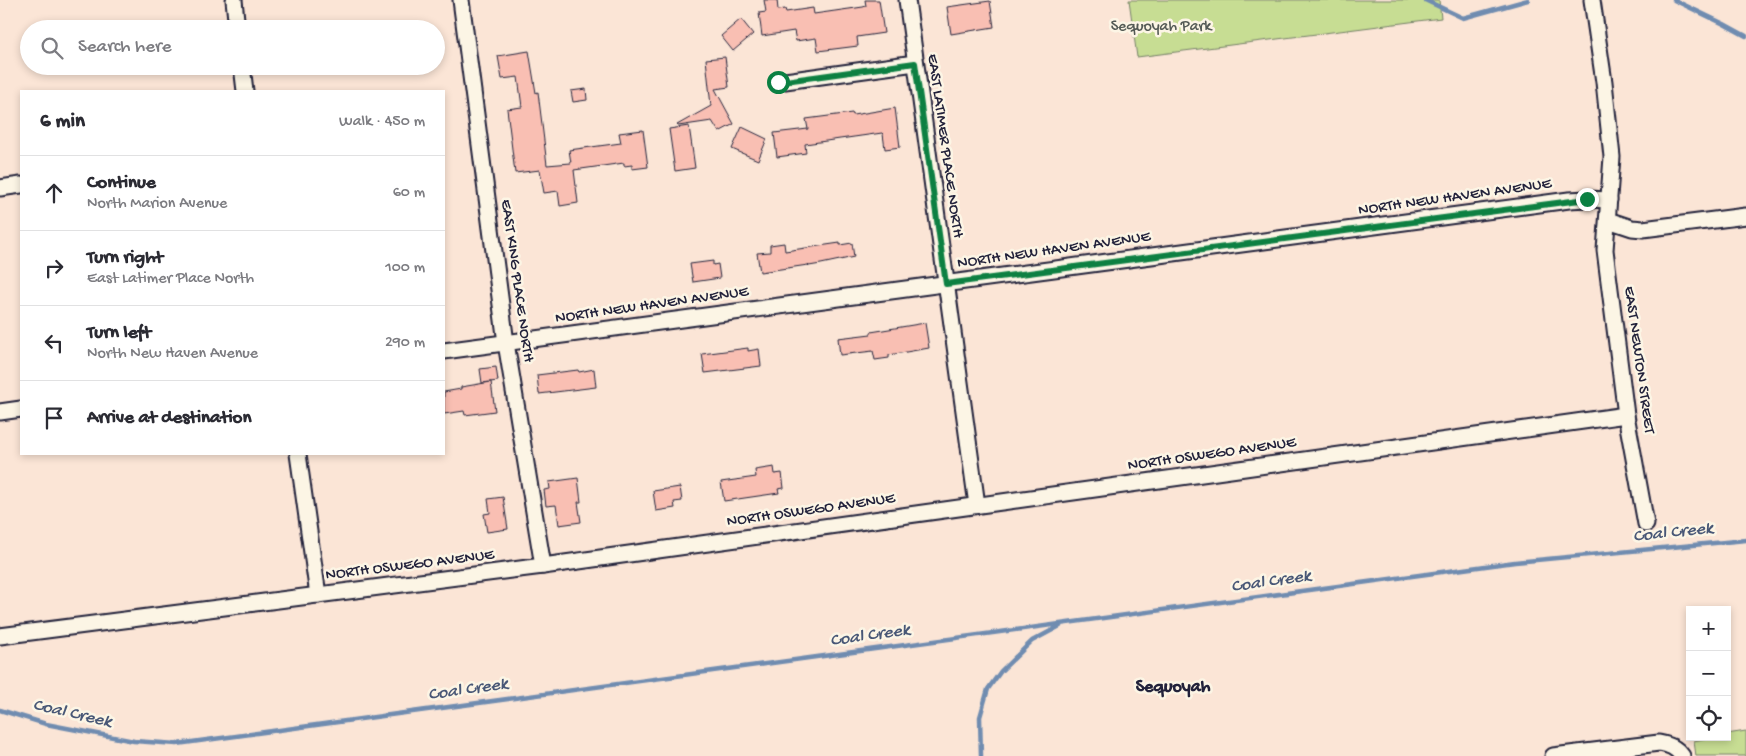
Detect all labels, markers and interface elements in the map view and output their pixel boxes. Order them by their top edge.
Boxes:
park label: Sequoyah Park [1111,18,1213,37]
search box [20,20,445,75]
icon: search [38,34,66,62]
text: Search here [78,36,172,59]
street label: EAST LATIMER PLACE NORTH [922,53,966,240]
route start [767,71,790,94]
text: 6 min [40,110,85,135]
text: Walk · 450 m [339,113,425,132]
text: Continue [87,172,156,195]
street label: NORTH NEW HAVEN AVENUE [1357,175,1554,221]
icon: ahead [40,179,68,207]
text: 60 m [393,184,425,203]
route end [1576,188,1599,211]
text: North Marion Avenue [87,195,227,214]
street label: EAST KING PLACE NORTH [495,198,537,364]
street label: NORTH NEW HAVEN AVENUE [956,228,1153,274]
text: Turn right [87,247,163,270]
icon: right [40,254,68,282]
text: 100 m [385,259,425,278]
text: East Latimer Place North [87,270,254,289]
street label: NORTH NEW HAVEN AVENUE [554,283,751,329]
street label: EAST NEWTON STREET [1618,285,1658,436]
text: Turn left [87,322,151,345]
icon: left [40,329,68,357]
text: 290 m [385,334,425,353]
text: North New Haven Avenue [87,345,258,364]
icon: arrive [40,404,68,432]
text: Arrive at destination [87,407,251,430]
street label: NORTH OSWEGO AVENUE [1127,434,1298,476]
street label: NORTH OSWEGO AVENUE [726,490,897,532]
water label: Coal Creek [1632,518,1716,548]
street label: NORTH OSWEGO AVENUE [325,546,496,586]
water label: Coal Creek [1230,566,1314,598]
map controls [1686,606,1731,741]
button: + [1686,606,1731,651]
water label: Coal Creek [829,620,913,652]
button: − [1686,651,1731,696]
water label: Coal Creek [427,674,511,706]
district label: Sequoyah [1136,677,1211,698]
water label: Coal Creek [31,695,115,734]
button: locate [1686,696,1731,741]

